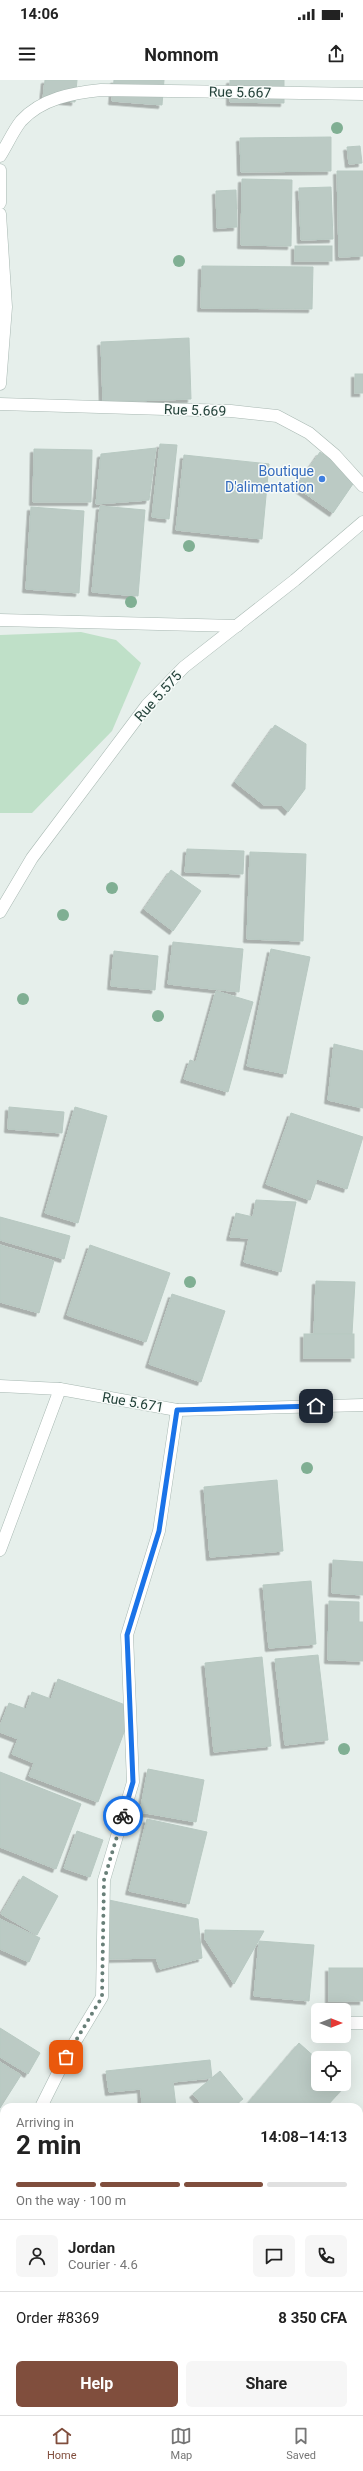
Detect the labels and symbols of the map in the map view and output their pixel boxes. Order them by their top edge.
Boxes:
street label: Rue 5.667 [209,83,271,101]
street label: Rue 5.669 [164,401,226,419]
place label: Boutique D'alimentation [225,463,314,495]
marker: Boutique D'alimentation [317,474,327,484]
street label: Rue 5.575 [131,667,185,725]
street label: Rue 5.671 [101,1389,165,1415]
pin [299,1389,333,1423]
courier [103,1796,143,1836]
north arrow [311,2003,351,2043]
pin [49,2040,83,2074]

